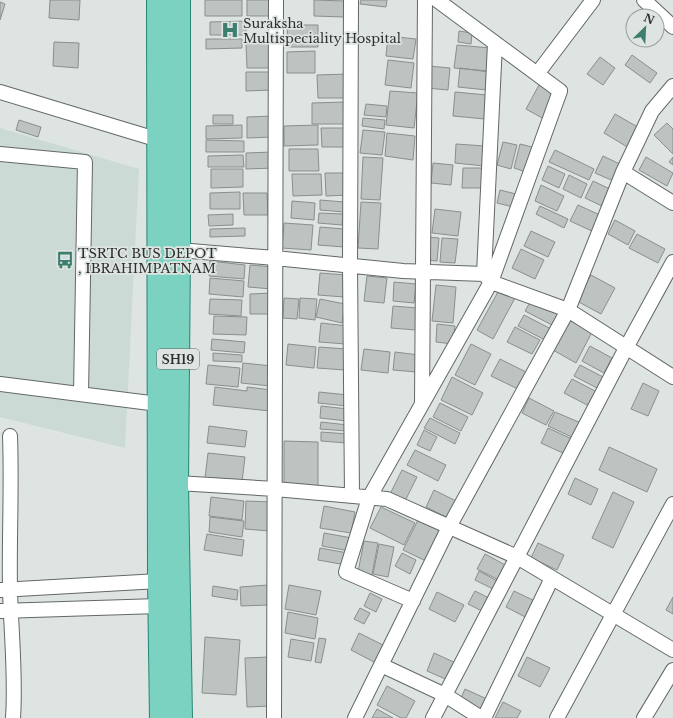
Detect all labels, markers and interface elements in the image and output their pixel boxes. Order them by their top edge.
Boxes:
north arrow [625,8,665,48]
text: N [641,10,657,28]
place label: Suraksha Multispeciality Hospital [243,15,401,47]
hospital icon: Suraksha Multispeciality Hospital [220,20,240,40]
place label: TSRTC BUS DEPOT , IBRAHIMPATNAM [78,245,217,277]
bus stop icon: TSRTC BUS DEPOT , IBRAHIMPATNAM [55,250,75,270]
road number: SH19 [157,349,199,369]

